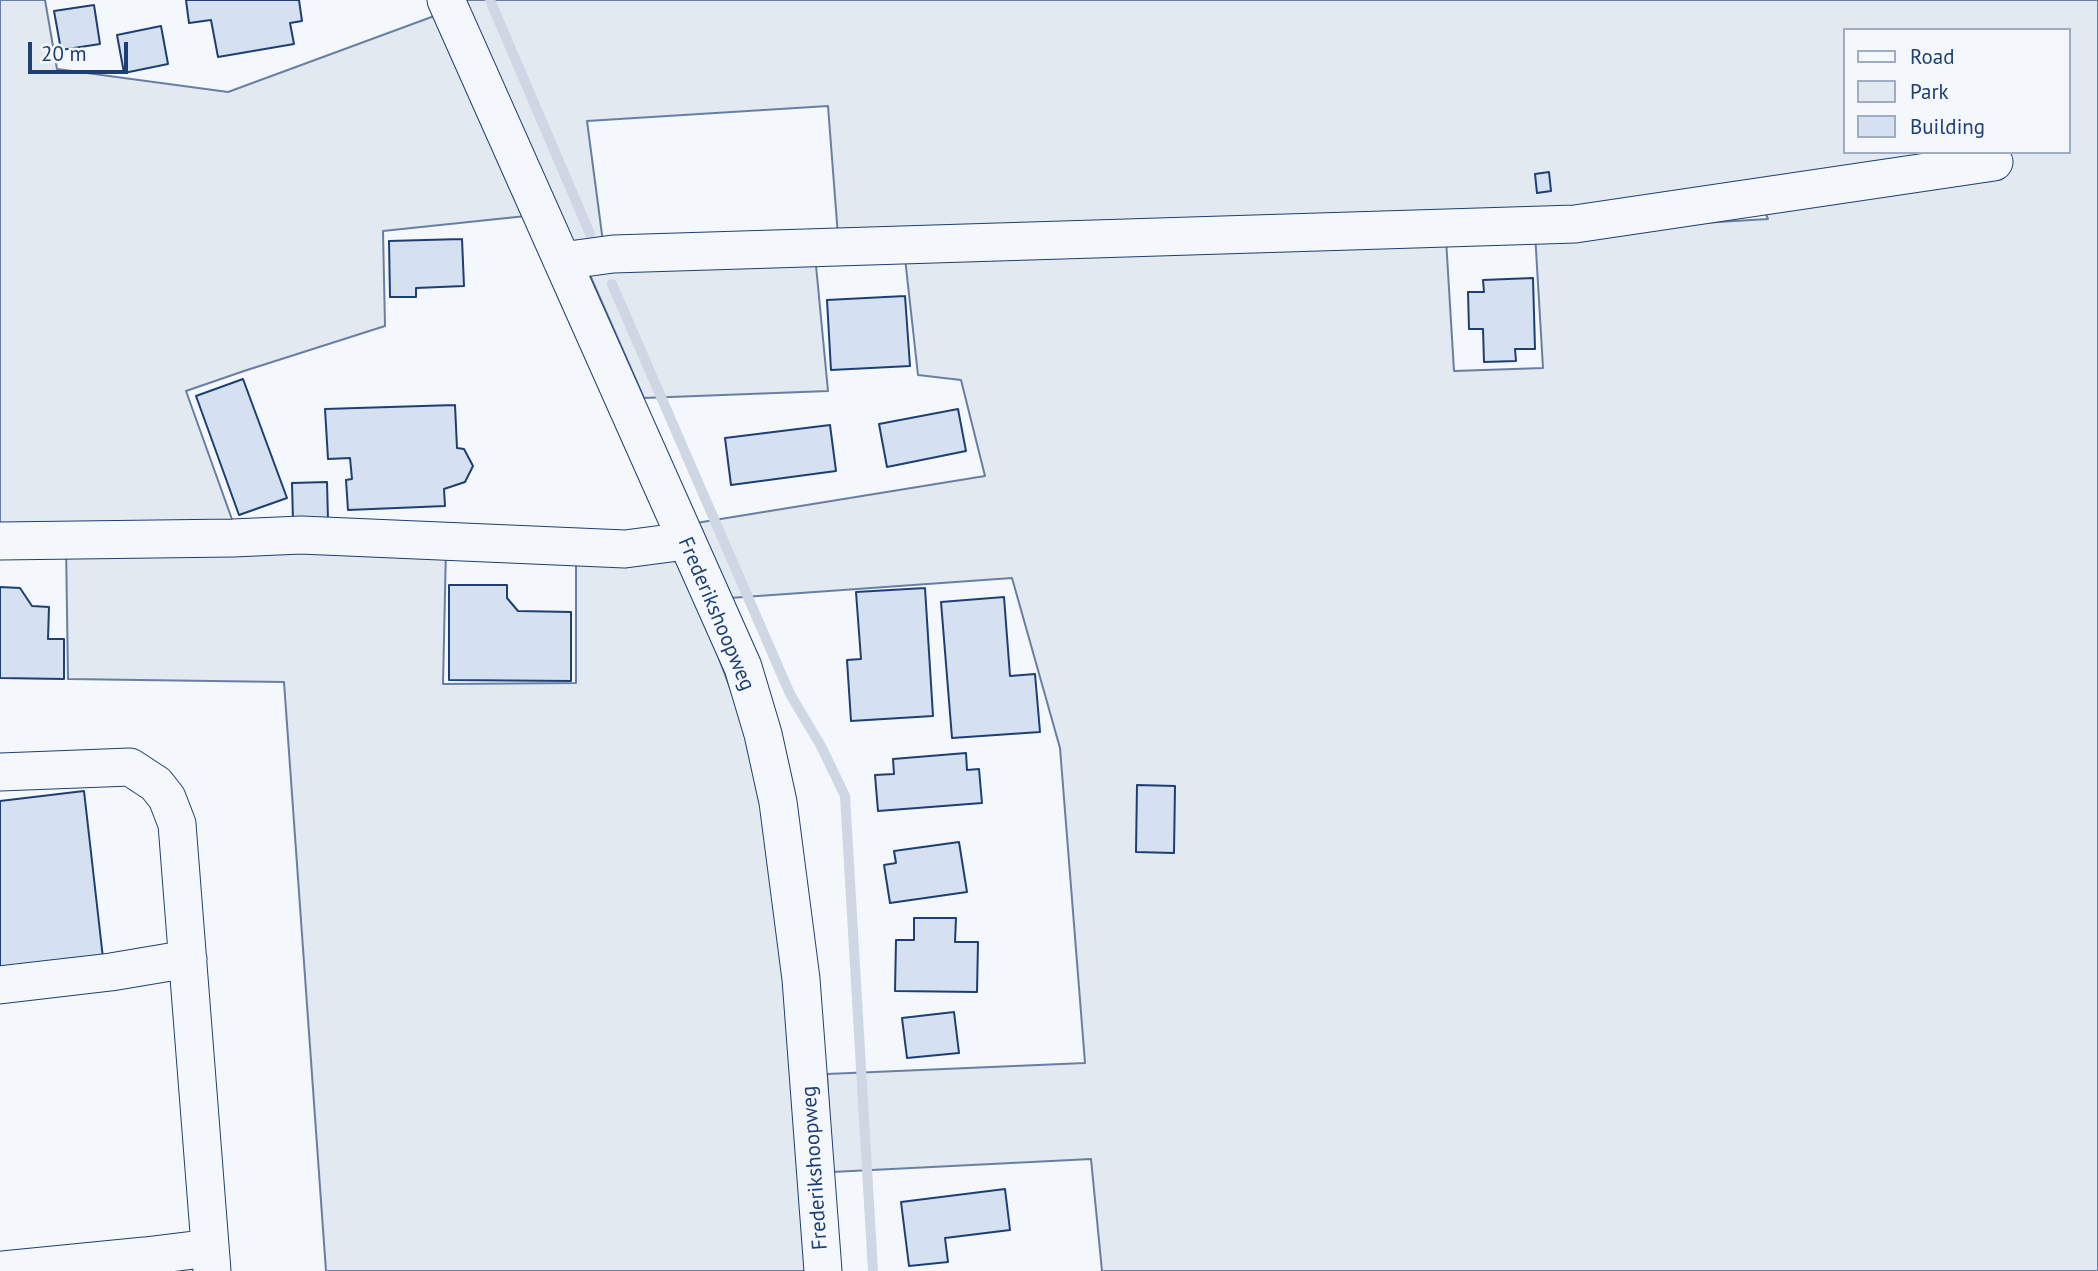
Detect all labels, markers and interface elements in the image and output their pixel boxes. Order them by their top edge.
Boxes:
scale bar [32,28,131,72]
legend [1842,28,2070,154]
text: 20 m [41,40,87,67]
text: Road [1910,43,1954,70]
text: Park [1910,78,1949,105]
text: Building [1910,113,1985,140]
street label: Frederikshoopweg [672,533,760,695]
street label: Frederikshoopweg [797,1085,833,1251]

